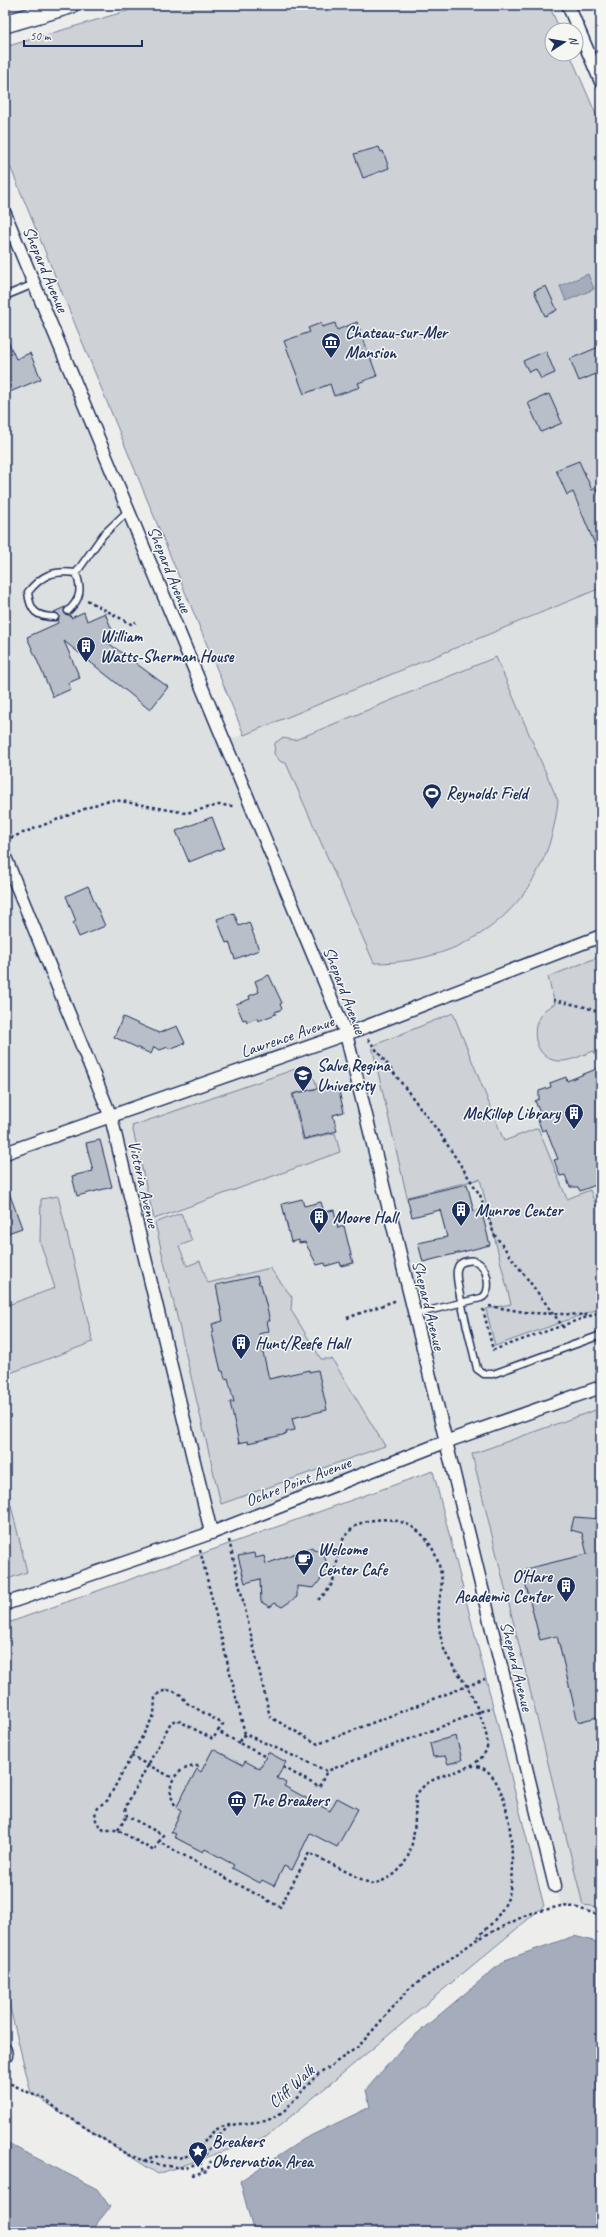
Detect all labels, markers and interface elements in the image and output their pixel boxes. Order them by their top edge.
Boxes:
scale bar [24,22,142,48]
north arrow [544,22,584,62]
text: 50 m [30,28,52,44]
text: N [566,35,582,47]
street label: Shepard Avenue [18,223,74,317]
place label: Chateau-sur-Mer Mansion [345,322,449,363]
museum icon: Chateau-sur-Mer Mansion [320,331,342,359]
street label: Shepard Avenue [143,523,197,617]
place label: William Watts-Sherman House [100,626,235,667]
building icon: William Watts-Sherman House [75,635,97,663]
sports icon: Reynolds Field [421,782,443,810]
place label: Reynolds Field [446,783,530,804]
street label: Shepard Avenue [318,944,371,1038]
street label: Lawrence Avenue [238,1010,338,1062]
place label: Salve Regina University [317,1055,392,1096]
school or university icon: Salve Regina University [292,1064,314,1092]
building icon: McKillop Library [563,1102,585,1130]
place label: McKillop Library [463,1103,561,1124]
street label: Victoria Avenue [123,1138,164,1231]
building icon: Munroe Center [450,1199,472,1227]
place label: Munroe Center [475,1200,564,1221]
building icon: Moore Hall [308,1206,330,1234]
place label: Moore Hall [333,1207,400,1228]
street label: Shepard Avenue [407,1258,450,1353]
building icon: Hunt/Reefe Hall [230,1332,252,1360]
place label: Hunt/Reefe Hall [255,1333,352,1354]
street label: Ochre Point Avenue [243,1451,355,1511]
place label: Welcome Center Cafe [318,1539,389,1580]
cafe icon: Welcome Center Cafe [293,1548,315,1576]
place label: O'Hare Academic Center [455,1566,554,1607]
building icon: O'Hare Academic Center [555,1575,577,1603]
street label: Shepard Avenue [495,1619,538,1714]
museum icon: The Breakers [226,1789,248,1817]
place label: The Breakers [251,1790,331,1811]
street label: Cliff Walk [264,2059,320,2113]
place label: Breakers Observation Area [212,2131,315,2172]
place icon: Breakers Observation Area [187,2140,209,2168]

